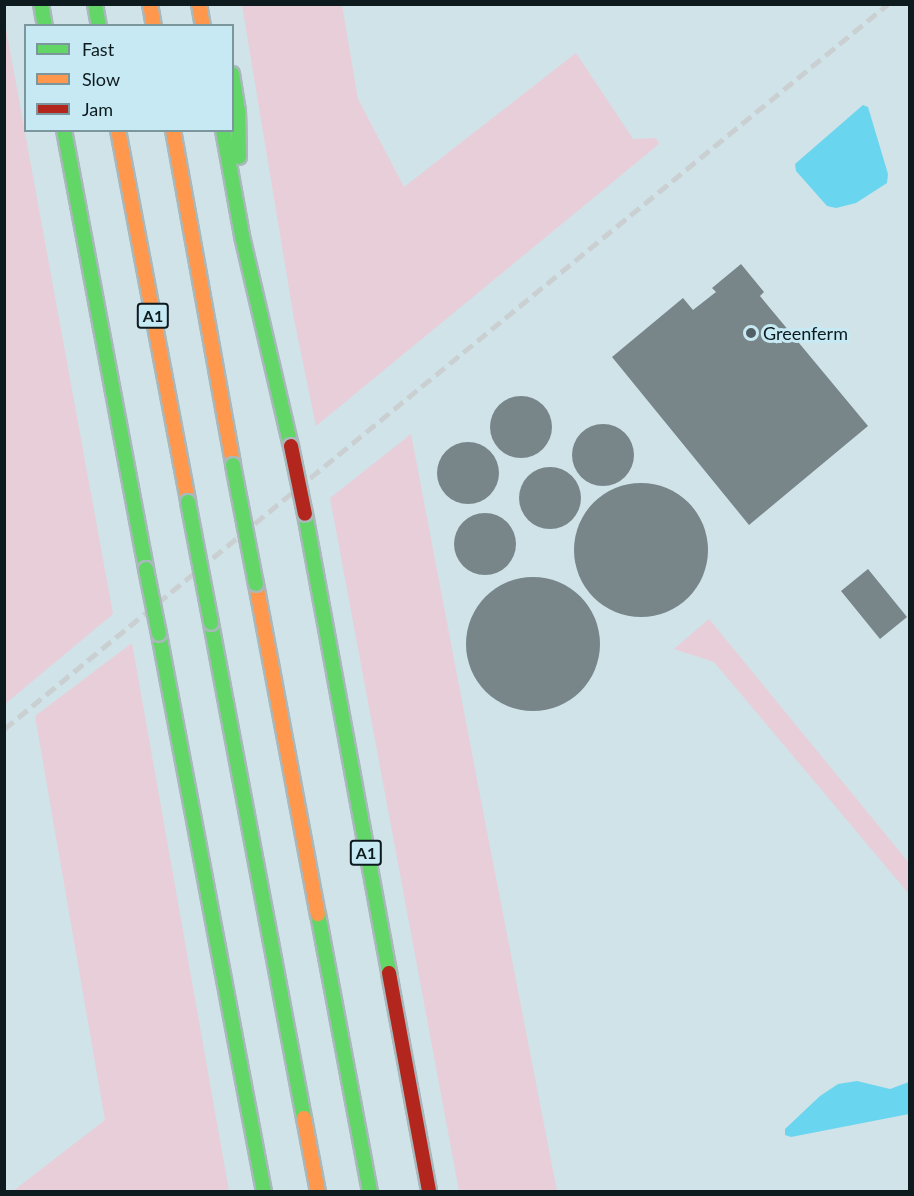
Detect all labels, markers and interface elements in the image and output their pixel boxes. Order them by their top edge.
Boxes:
legend [24,24,234,132]
text: Fast [82,38,114,60]
text: Slow [82,68,120,90]
text: Jam [82,98,113,120]
road number: A1 [136,303,170,329]
place label: Greenferm [763,322,848,344]
marker: Greenferm [744,326,758,340]
road number: A1 [350,840,382,866]

